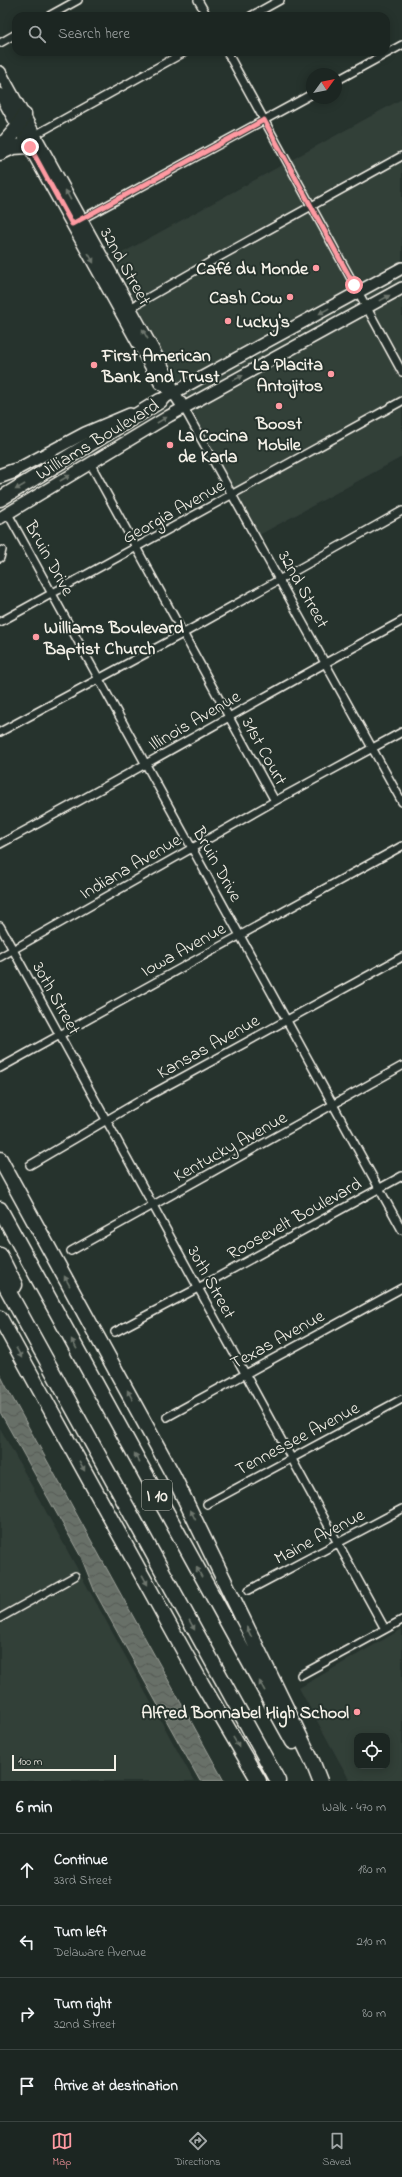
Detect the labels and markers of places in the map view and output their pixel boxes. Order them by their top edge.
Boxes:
place label: Café du Monde [196,257,309,283]
marker: Café du Monde [311,263,321,273]
place label: Cash Cow [209,286,282,312]
marker: Cash Cow [285,292,295,302]
place label: Lucky's [236,310,290,337]
marker: Lucky's [223,316,233,326]
place label: First American Bank and Trust [101,344,221,391]
place label: La Placita Antojitos [253,353,323,400]
marker: First American Bank and Trust [89,360,99,370]
marker: La Placita Antojitos [326,369,336,379]
marker: Boost Mobile [274,401,284,411]
place label: Boost Mobile [255,412,303,459]
place label: La Cocina de Karla [178,424,248,471]
marker: La Cocina de Karla [165,440,175,450]
place label: Williams Boulevard Baptist Church [43,616,185,663]
marker: Williams Boulevard Baptist Church [31,632,41,642]
place label: Alfred Bonnabel High School [141,1701,349,1728]
marker: Alfred Bonnabel High School [352,1707,362,1717]

